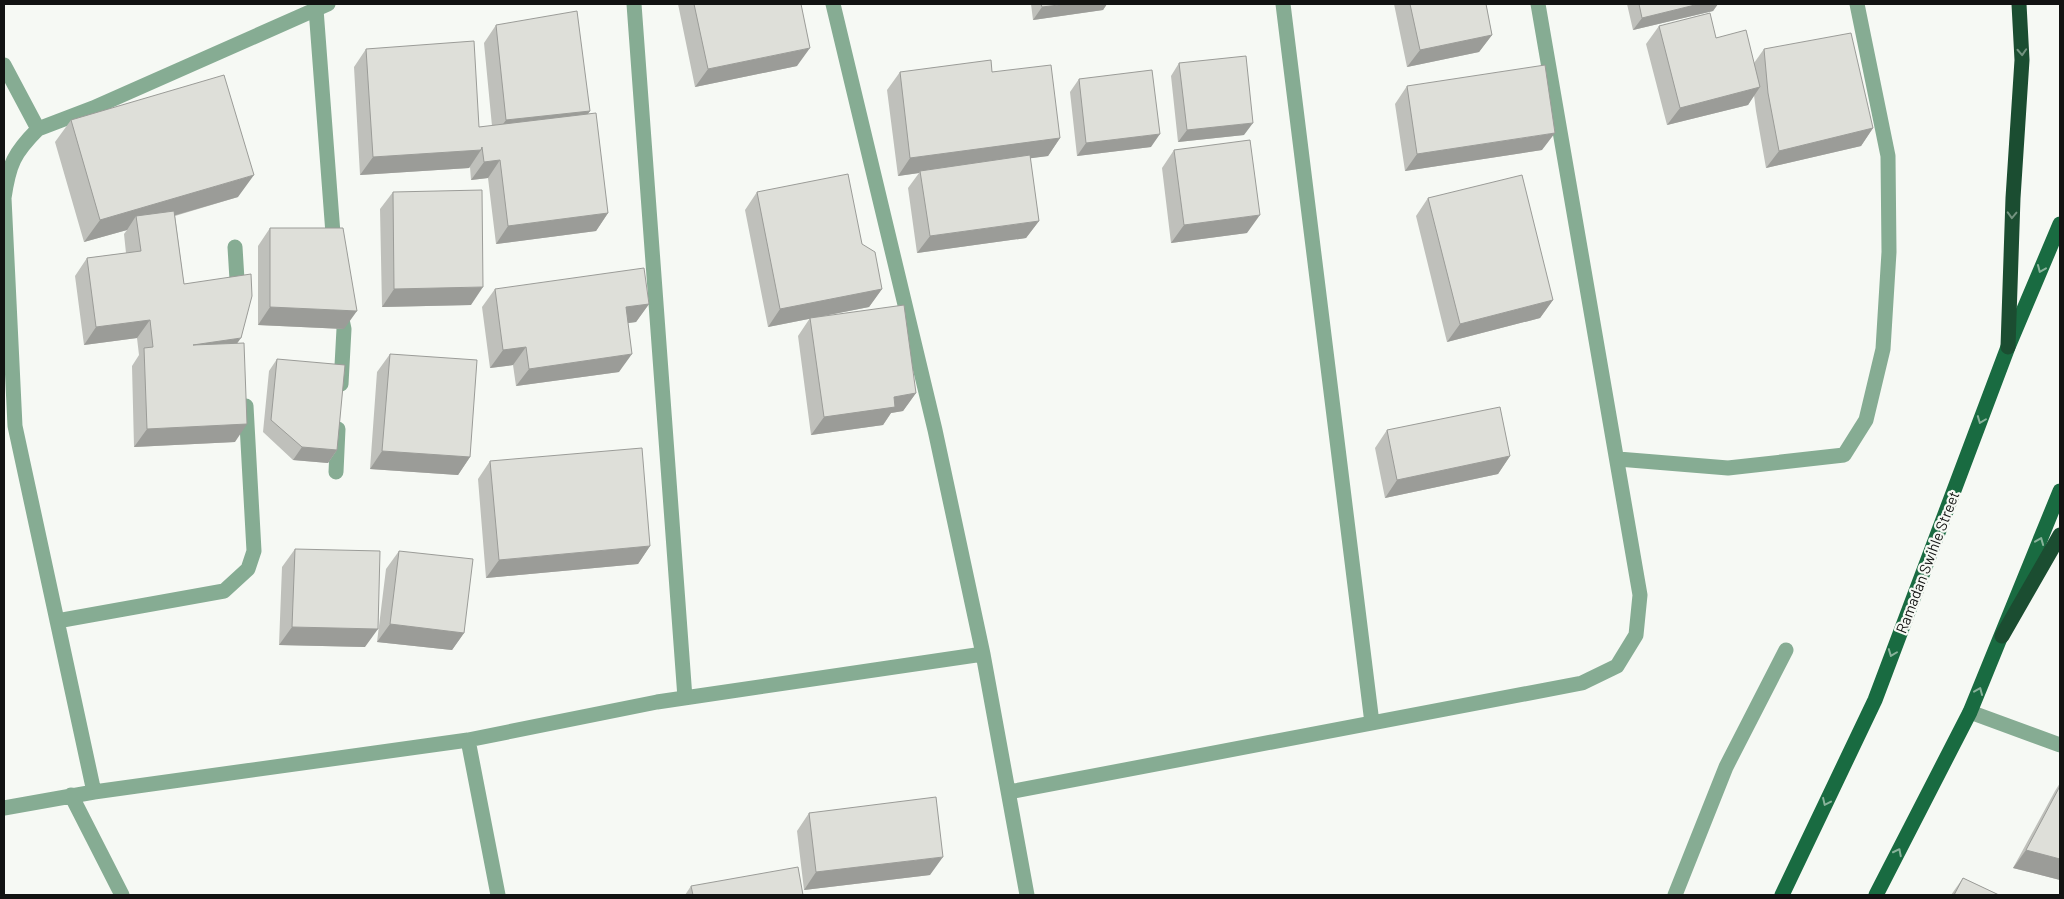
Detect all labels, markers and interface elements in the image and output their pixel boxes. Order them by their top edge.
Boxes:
one-way arrow [2016,49,2027,57]
one-way arrow [2007,211,2018,219]
one-way arrow [2037,264,2048,273]
one-way arrow [1977,415,1987,423]
street label: Ramadan Swihle Street [1892,488,1962,636]
one-way arrow [2035,537,2045,545]
one-way arrow [1888,648,1898,657]
one-way arrow [1972,687,1983,696]
one-way arrow [1822,797,1833,806]
one-way arrow [1892,848,1902,857]

